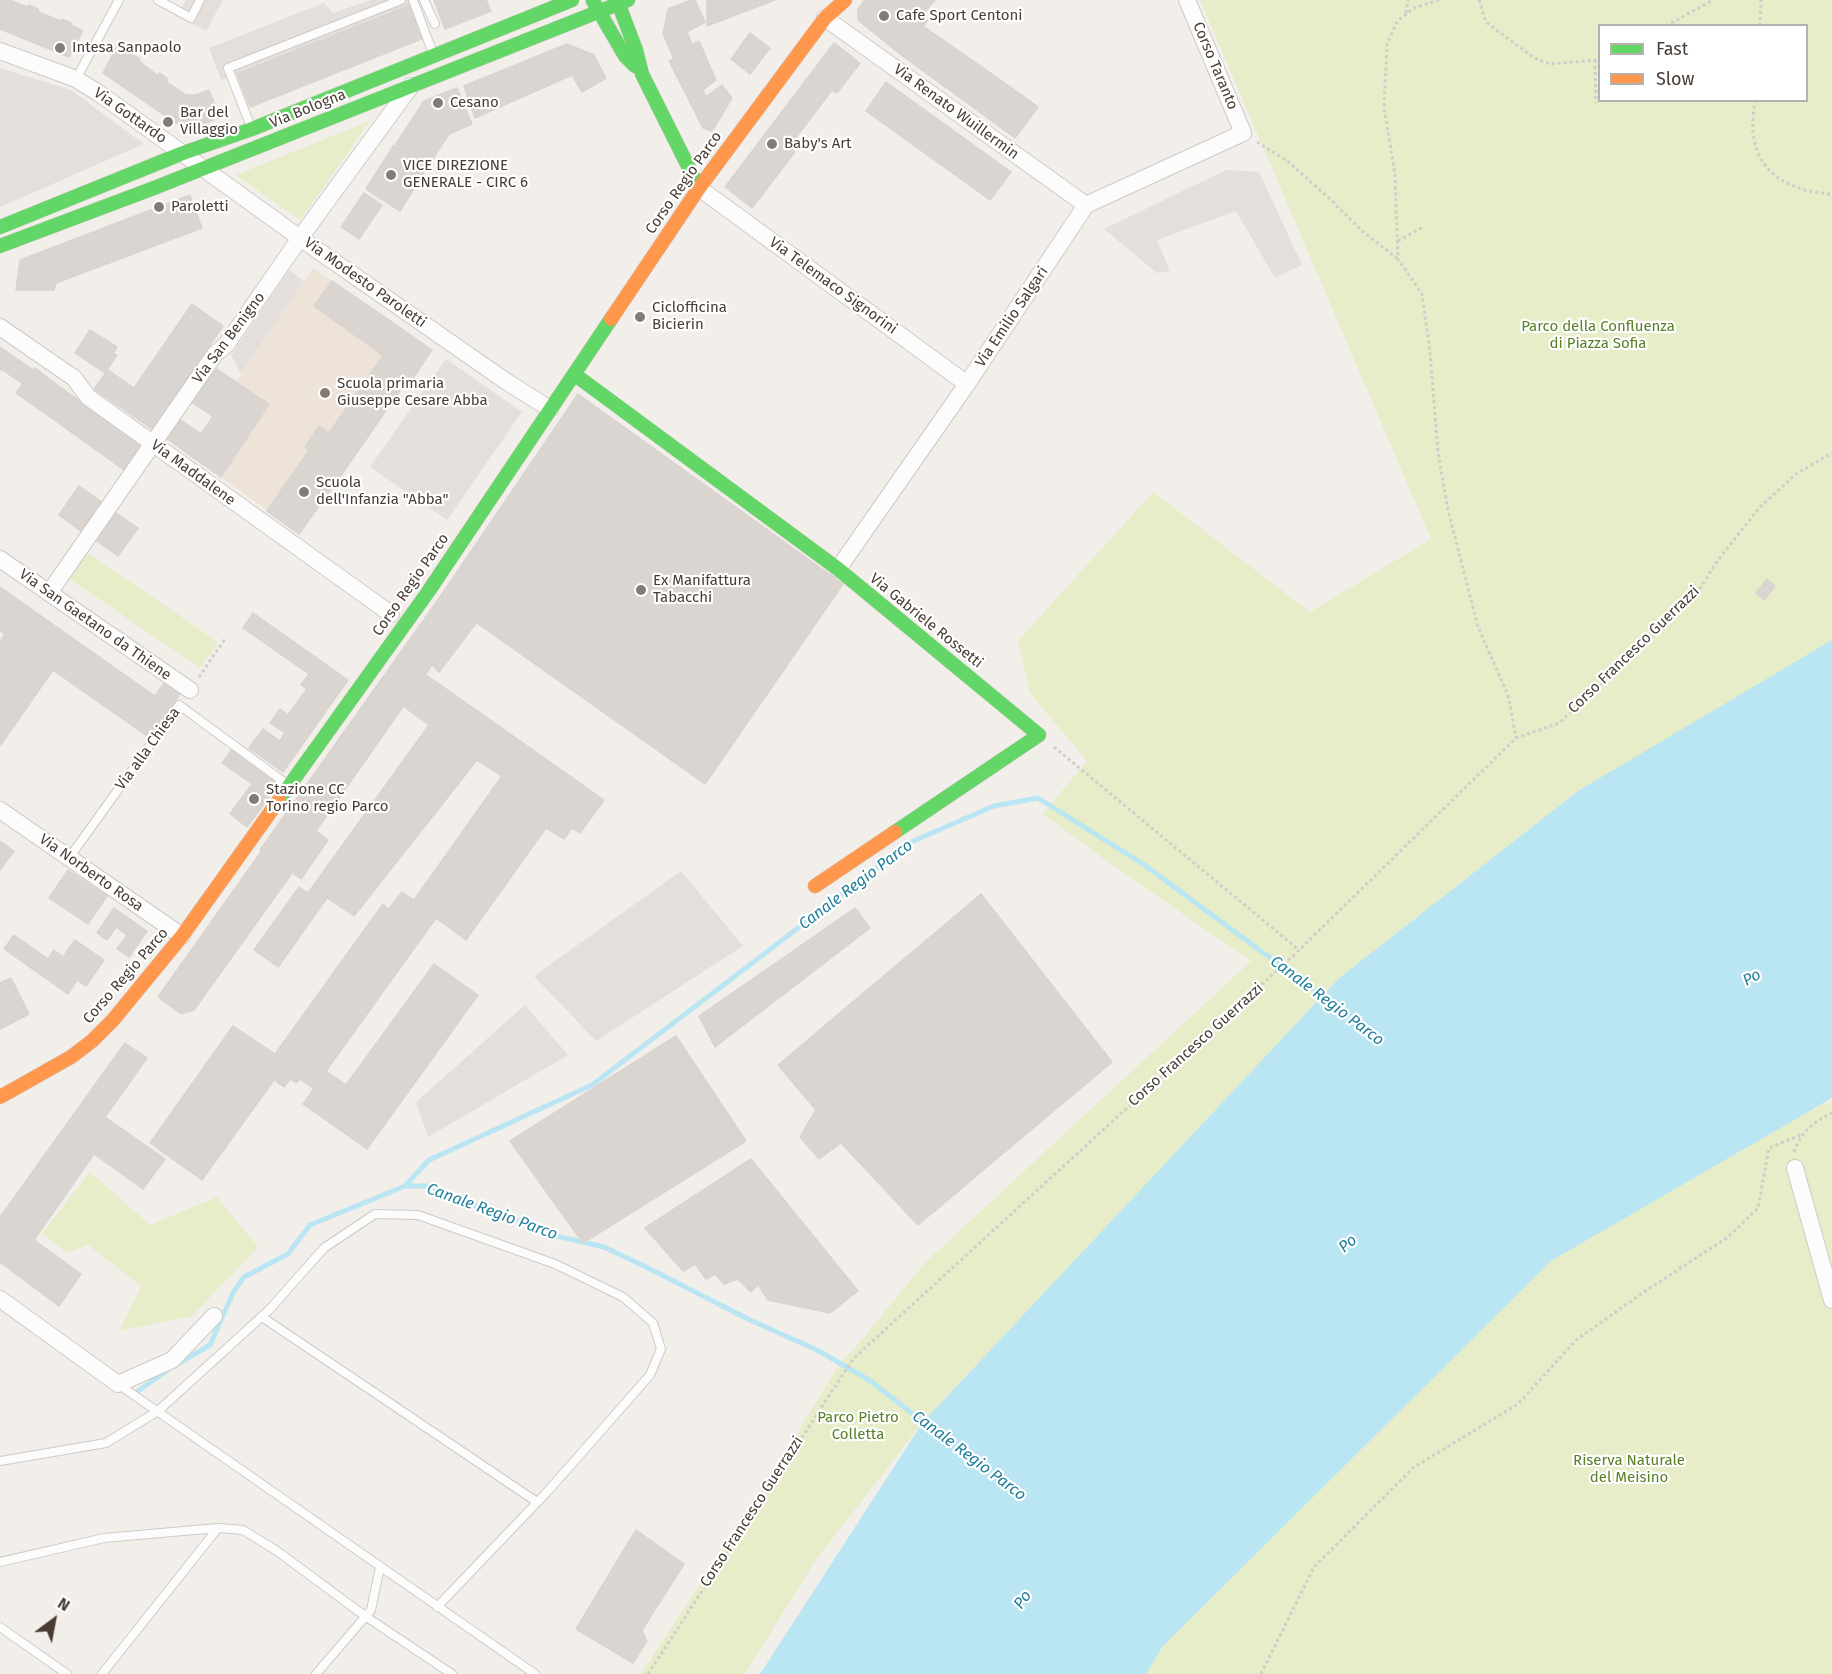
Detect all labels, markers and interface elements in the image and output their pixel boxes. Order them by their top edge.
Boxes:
place label: Cafe Sport Centoni [896,7,1022,25]
marker: Cafe Sport Centoni [877,9,891,23]
street label: Corso Taranto [1188,19,1242,113]
legend [1598,24,1808,102]
text: Fast [1656,38,1688,60]
place label: Intesa Sanpaolo [72,39,181,57]
marker: Intesa Sanpaolo [53,41,67,55]
street label: Via Renato Wuillermin [890,61,1022,163]
text: Slow [1656,68,1694,90]
street label: Via Gottardo [90,84,170,148]
street label: Via Bologna [267,86,349,132]
place label: Cesano [450,94,499,112]
marker: Cesano [431,96,445,110]
place label: Bar del Villaggio [180,104,238,139]
marker: Bar del Villaggio [161,115,175,129]
street label: Corso Regio Parco [642,128,726,238]
place label: Baby's Art [784,135,851,153]
marker: Baby's Art [765,137,779,151]
place label: VICE DIREZIONE GENERALE - CIRC 6 [403,157,528,192]
marker: VICE DIREZIONE GENERALE - CIRC 6 [384,168,398,182]
place label: Paroletti [171,198,229,216]
marker: Paroletti [152,200,166,214]
street label: Via Modesto Paroletti [300,234,430,332]
street label: Via Telemaco Signorini [766,234,900,338]
street label: Via Emilio Salgari [972,263,1052,371]
street label: Via San Benigno [189,289,269,387]
place label: Ciclofficina Bicierin [652,299,727,334]
marker: Ciclofficina Bicierin [633,310,647,324]
park label: Parco della Confluenza di Piazza Sofia [1521,318,1675,353]
place label: Scuola primaria Giuseppe Cesare Abba [337,375,488,410]
marker: Scuola primaria Giuseppe Cesare Abba [318,386,332,400]
street label: Via Maddalene [147,436,239,510]
place label: Scuola dell'Infanzia "Abba" [316,474,449,509]
marker: Scuola dell'Infanzia "Abba" [297,485,311,499]
street label: Corso Regio Parco [369,530,453,640]
street label: Via San Gaetano da Thiene [15,566,175,684]
street label: Via Gabriele Rossetti [866,570,986,672]
place label: Ex Manifattura Tabacchi [653,572,751,607]
street label: Corso Francesco Guerrazzi [1565,582,1703,718]
marker: Ex Manifattura Tabacchi [634,583,648,597]
street label: Via alla Chiesa [112,704,184,794]
place label: Stazione CC Torino regio Parco [266,781,389,816]
marker: Stazione CC Torino regio Parco [247,792,261,806]
street label: Via Norberto Rosa [35,830,147,916]
water label: Canale Regio Parco [795,836,917,934]
street label: Corso Regio Parco [80,924,172,1028]
water label: Canale Regio Parco [1266,952,1388,1050]
water label: Po [1740,965,1764,991]
street label: Corso Francesco Guerrazzi [1125,979,1267,1111]
water label: Canale Regio Parco [424,1179,560,1245]
water label: Po [1335,1231,1361,1257]
water label: Canale Regio Parco [908,1407,1030,1505]
park label: Parco Pietro Colletta [817,1409,899,1444]
street label: Corso Francesco Guerrazzi [697,1433,807,1591]
park label: Riserva Naturale del Meisino [1573,1452,1685,1487]
water label: Po [1010,1587,1036,1613]
north arrow [24,1590,84,1650]
text: N [54,1593,73,1615]

